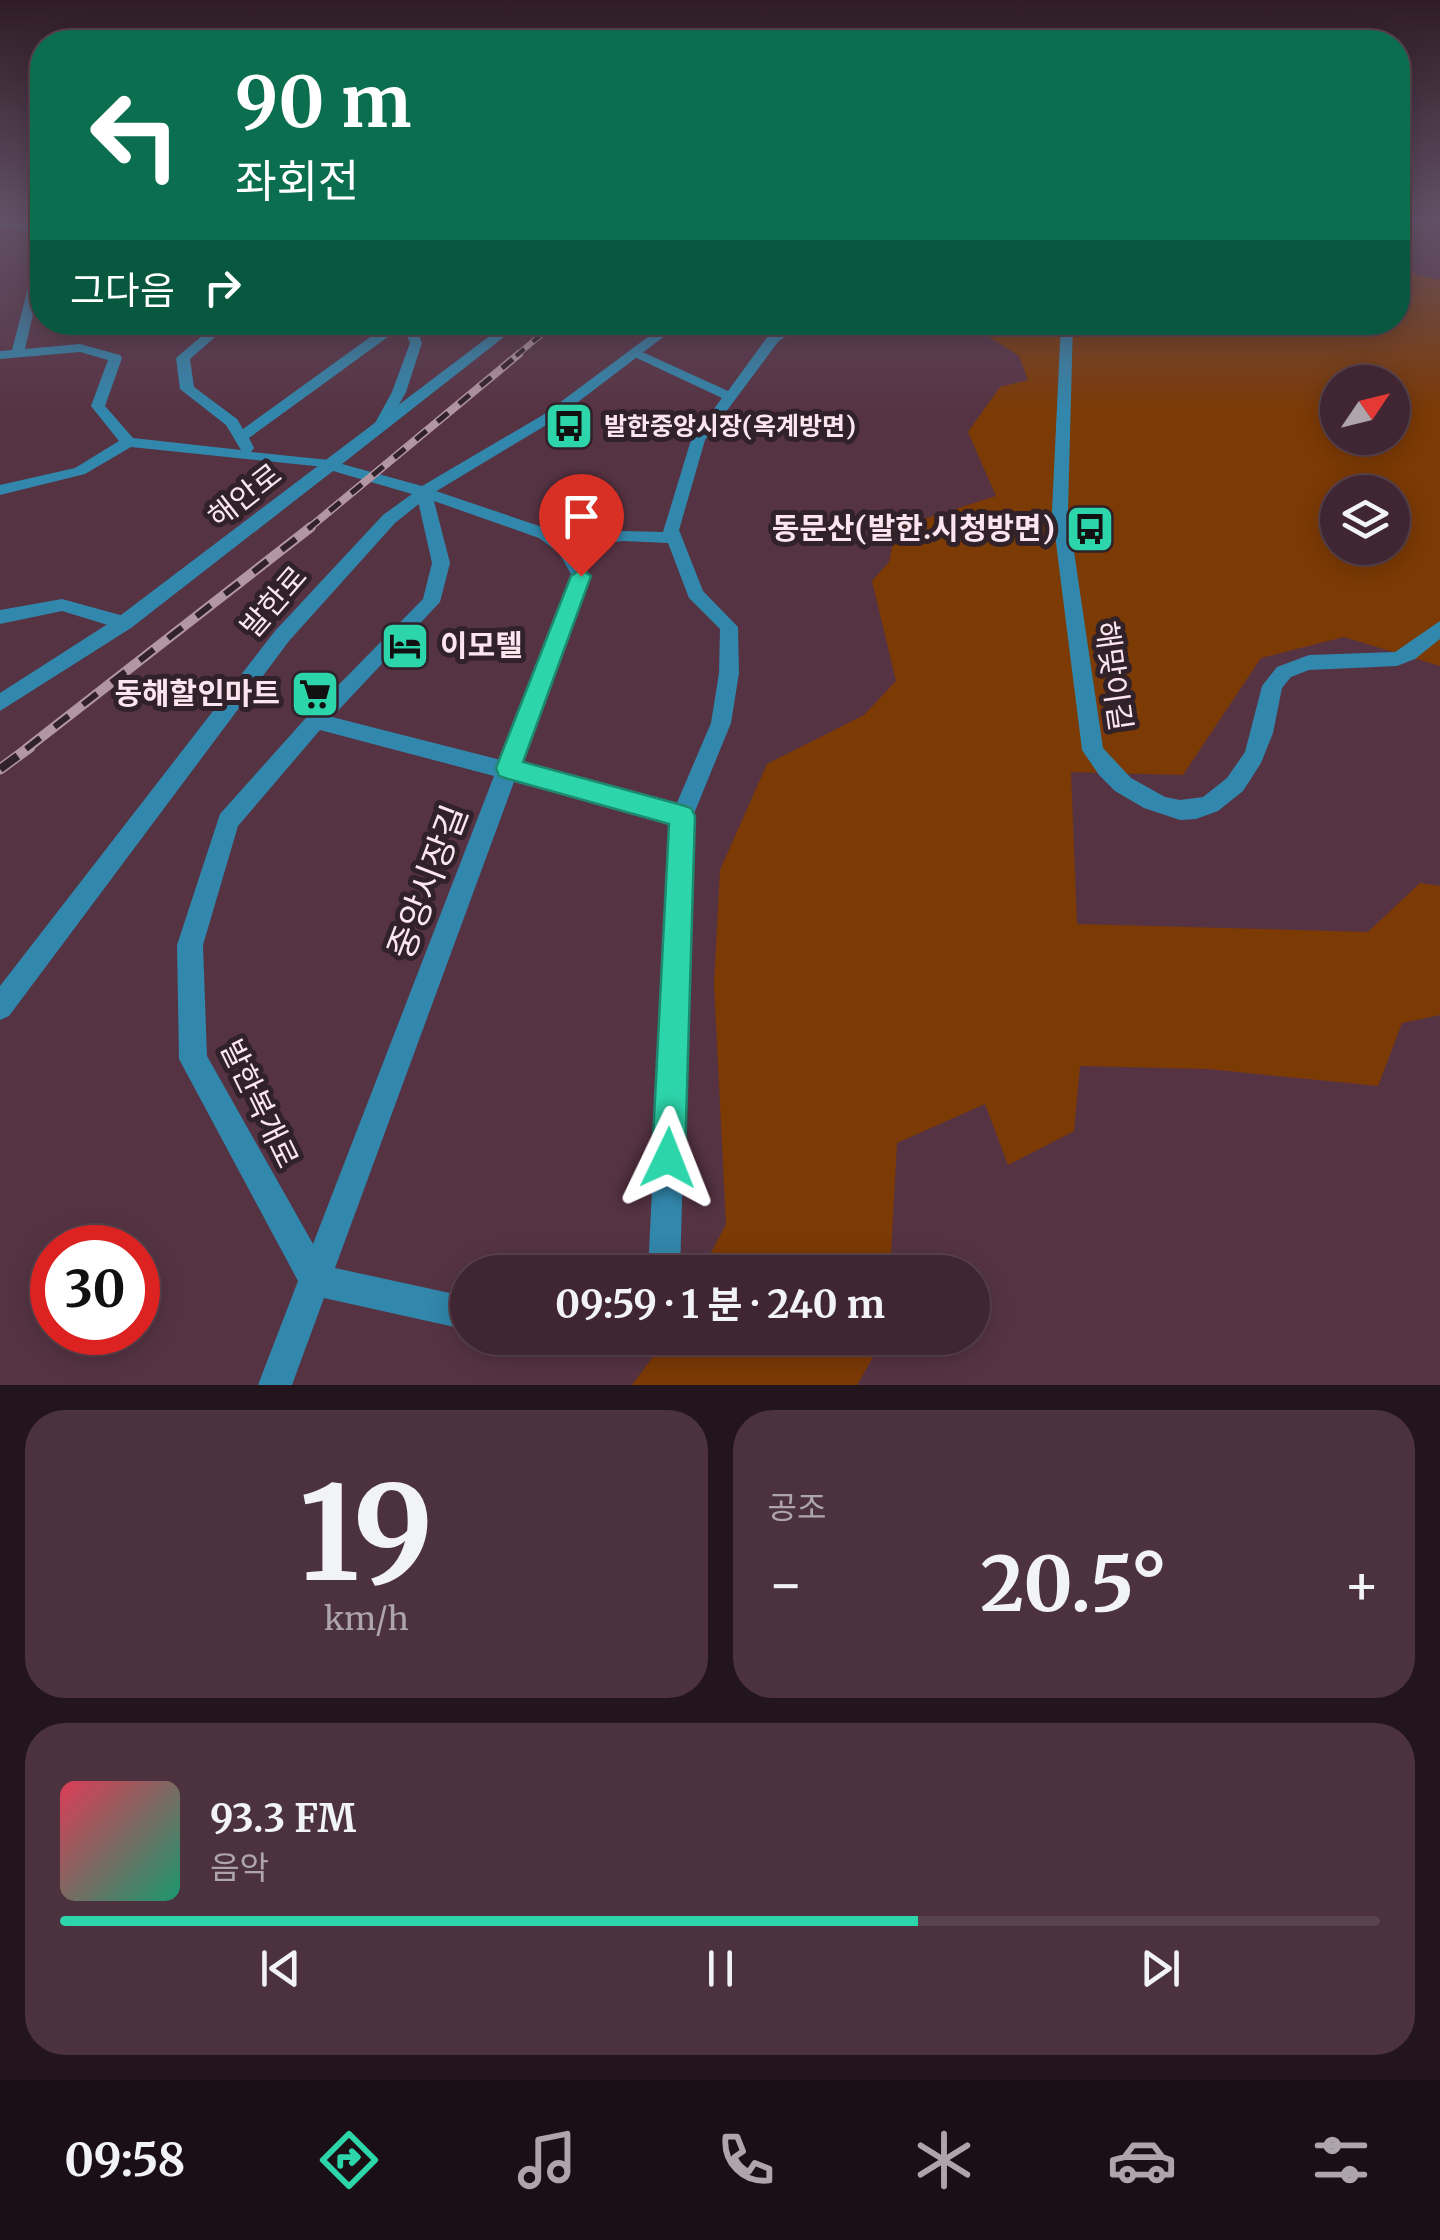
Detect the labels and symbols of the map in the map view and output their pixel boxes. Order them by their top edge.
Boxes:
north arrow [1320,365,1410,455]
bus stop icon: 발한중앙시장(옥계방면) [543,400,595,452]
place label: 발한중앙시장(옥계방면) [604,410,856,442]
street label: 해안로 [200,455,289,536]
pin [539,474,624,577]
bus stop icon: 동문산(발한.시청방면) [1064,503,1116,555]
place label: 동문산(발한.시청방면) [772,509,1055,547]
street label: 발한로 [232,558,315,645]
street label: 해맞이길 [1087,619,1140,733]
hotel icon: 이모텔 [379,620,431,672]
place label: 이모텔 [440,626,523,664]
supermarket icon: 동해할인마트 [289,668,341,720]
place label: 동해할인마트 [114,674,280,712]
street label: 중앙시장길 [379,799,477,965]
street label: 발한복개로 [213,1033,307,1174]
position arrow [616,1106,720,1210]
speed limit sign: 30 [30,1225,160,1355]

